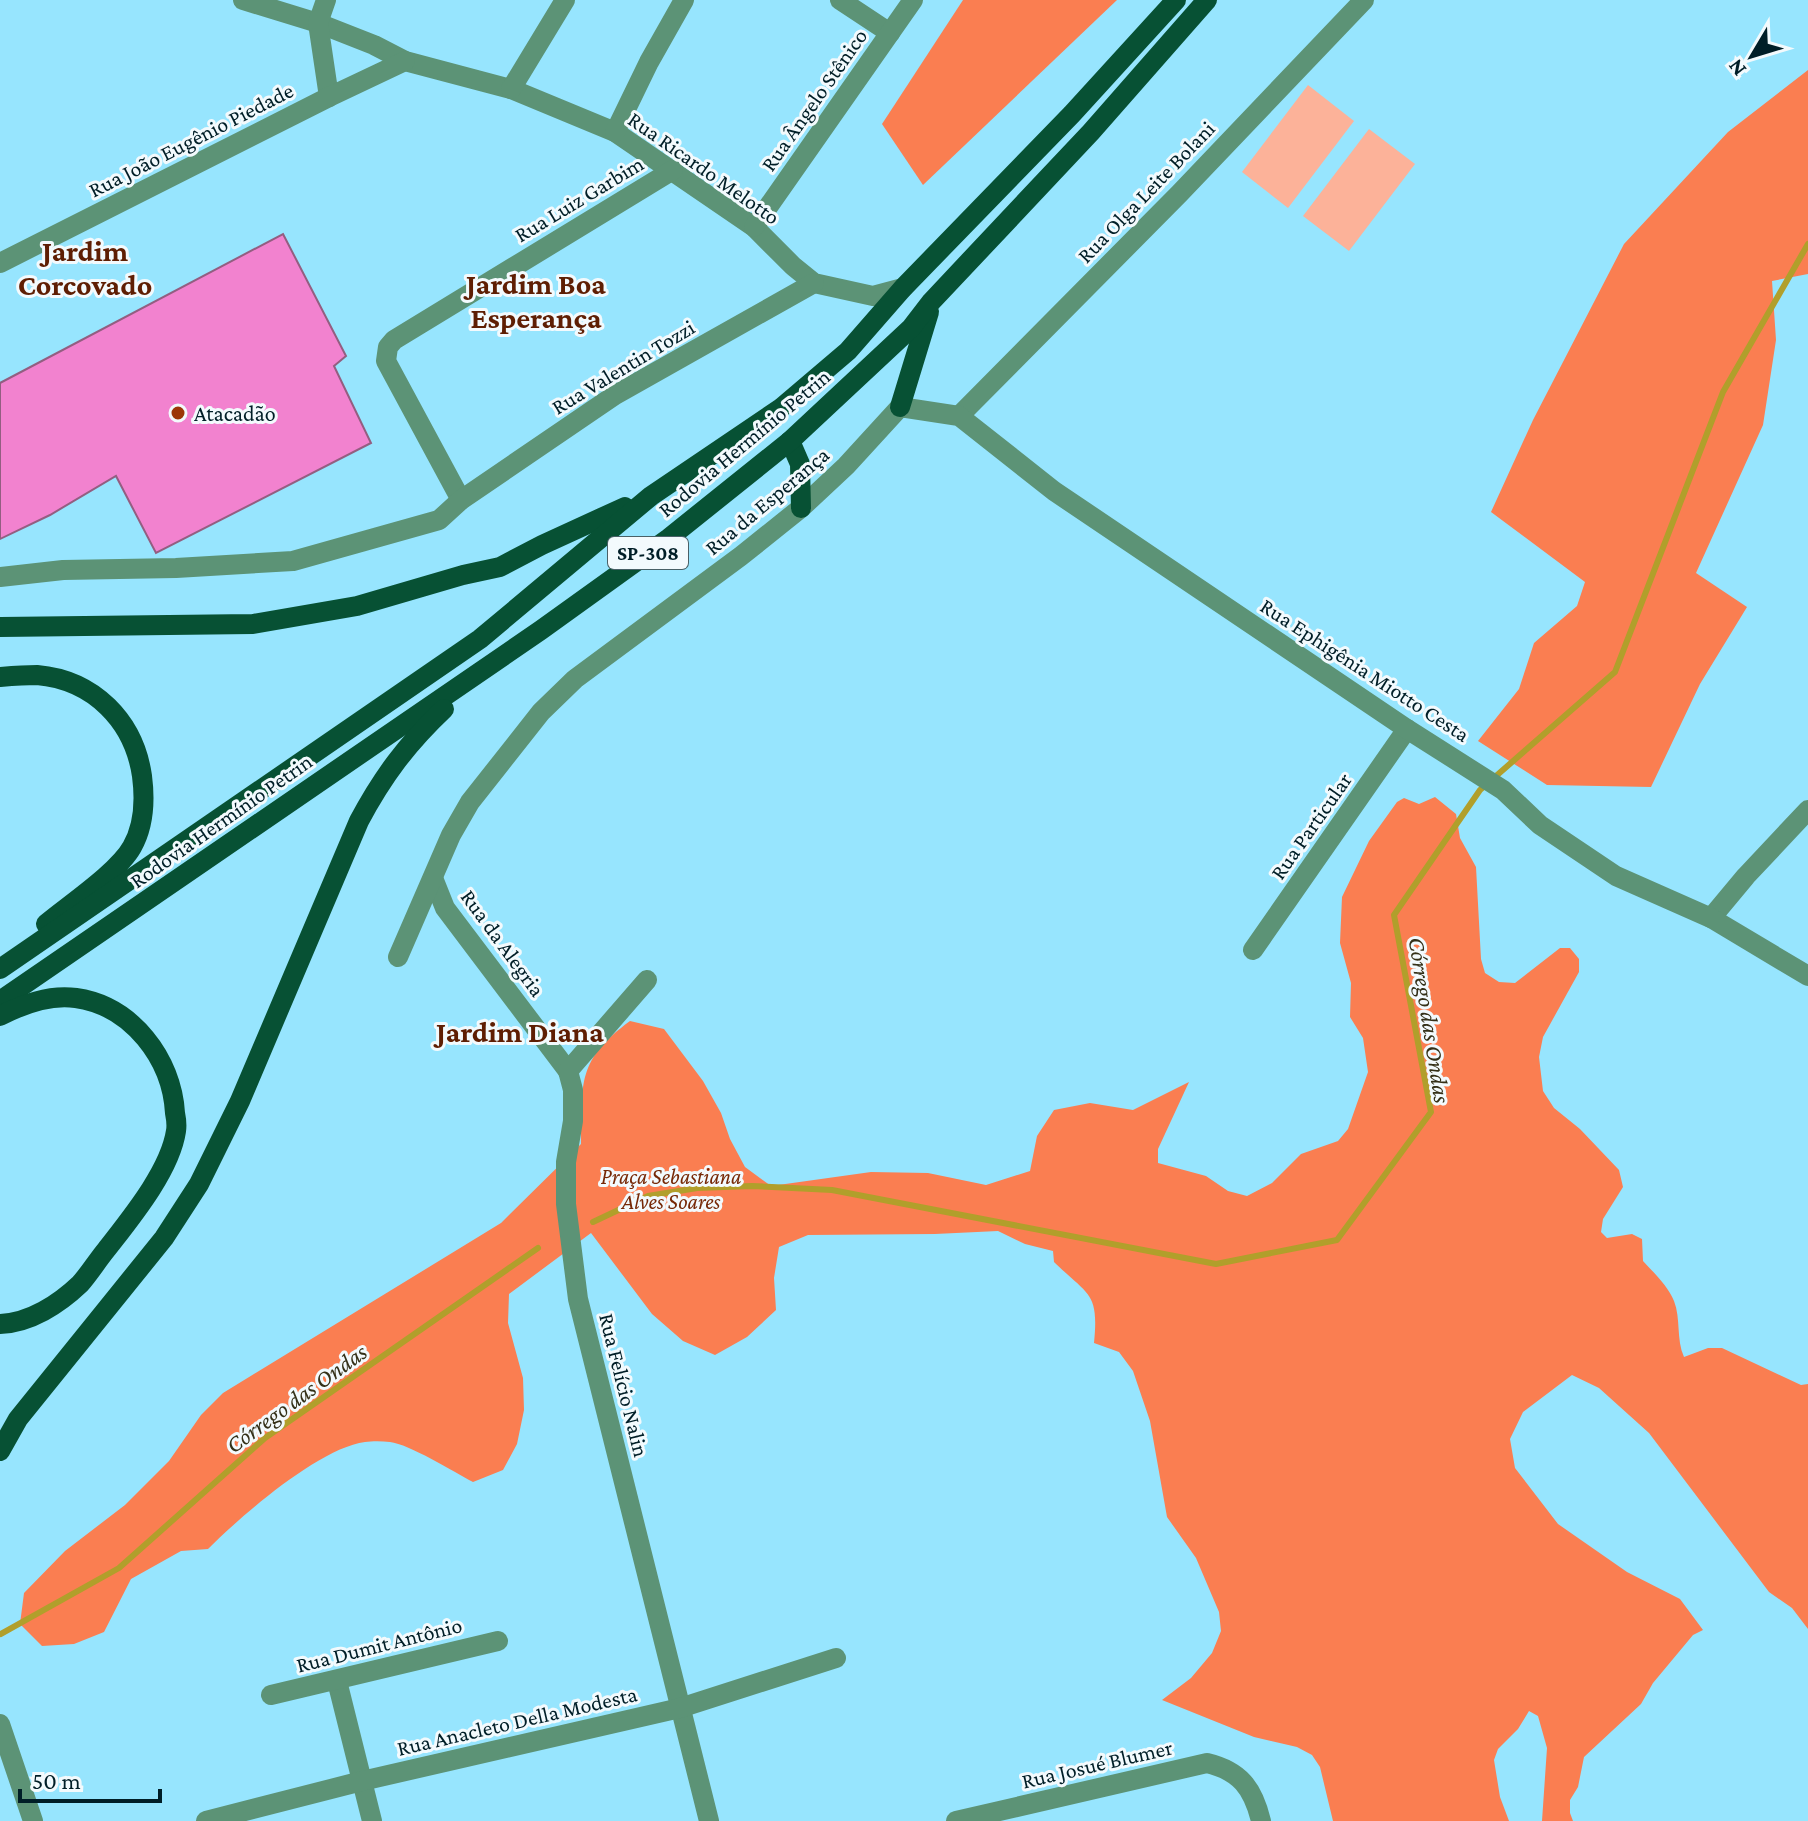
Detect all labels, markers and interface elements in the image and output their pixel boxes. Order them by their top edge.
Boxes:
north arrow [1712,16,1792,96]
street label: Rua Ângelo Stênico [756,24,872,176]
text: N [1722,54,1751,82]
street label: Rua João Eugênio Piedade [85,77,297,203]
street label: Rua Ricardo Melotto [623,106,785,230]
street label: Rua Olga Leite Bolani [1072,116,1220,268]
street label: Rua Luiz Garbim [510,150,648,247]
district label: Jardim Corcovado [18,234,152,301]
district label: Jardim Boa Esperança [463,267,606,334]
street label: Rua Valentin Tozzi [547,314,699,420]
street label: Rodovia Hermínio Petrin [653,364,835,522]
place label: Atacadão [194,401,276,426]
marker: Atacadão [169,404,187,422]
street label: Rua da Esperança [700,442,834,560]
road number: SP-308 [608,537,688,569]
street label: Rua Ephigênia Miotto Cesta [1256,593,1474,747]
street label: Rodovia Hermínio Petrin [125,749,317,893]
street label: Rua Particular [1265,768,1357,884]
street label: Rua da Alegria [456,885,550,1001]
water label: Córrego das Ondas [1404,935,1457,1106]
district label: Jardim Diana [433,1015,604,1048]
park label: Praça Sebastiana Alves Soares [601,1164,741,1214]
street label: Rua Felício Nalin [594,1311,654,1460]
water label: Córrego das Ondas [220,1337,372,1458]
street label: Rua Dumit Antônio [294,1612,465,1678]
street label: Rua Anacleto Della Modesta [395,1681,639,1761]
street label: Rua Josué Blumer [1019,1734,1175,1794]
scale bar [20,1753,160,1803]
text: 50 m [32,1767,81,1794]

